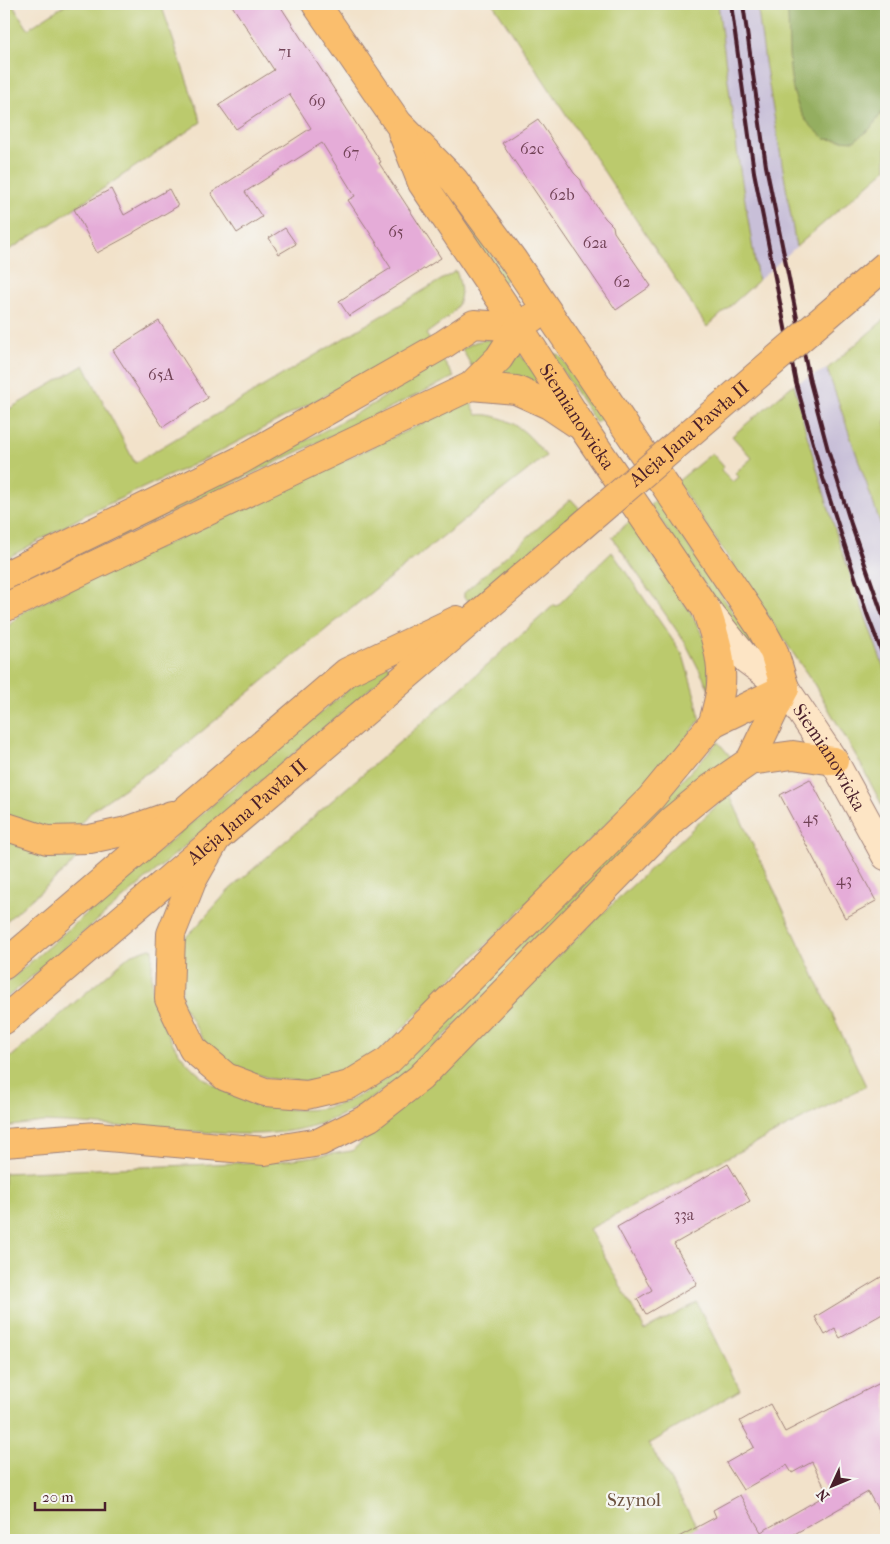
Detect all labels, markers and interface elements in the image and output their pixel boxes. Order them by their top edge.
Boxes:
house number: 71 [278,42,292,61]
house number: 69 [308,91,326,110]
house number: 62c [520,139,544,158]
house number: 67 [343,143,359,162]
house number: 62b [549,185,575,204]
house number: 65 [388,222,404,241]
house number: 62a [583,233,608,252]
house number: 62 [614,272,630,291]
street label: Siemianowicka [534,360,619,474]
house number: 65A [148,365,175,384]
street label: Aleja Jana Pawła II [624,377,753,492]
street label: Siemianowicka [788,700,870,815]
street label: Aleja Jana Pawła II [182,755,312,870]
house number: 45 [803,808,819,827]
house number: 43 [836,870,852,889]
house number: 33a [674,1205,695,1224]
north arrow [808,1462,858,1512]
scale bar [35,1479,105,1511]
text: N [813,1485,833,1504]
text: 20 m [42,1488,74,1506]
park label: Szynol [607,1489,661,1511]

